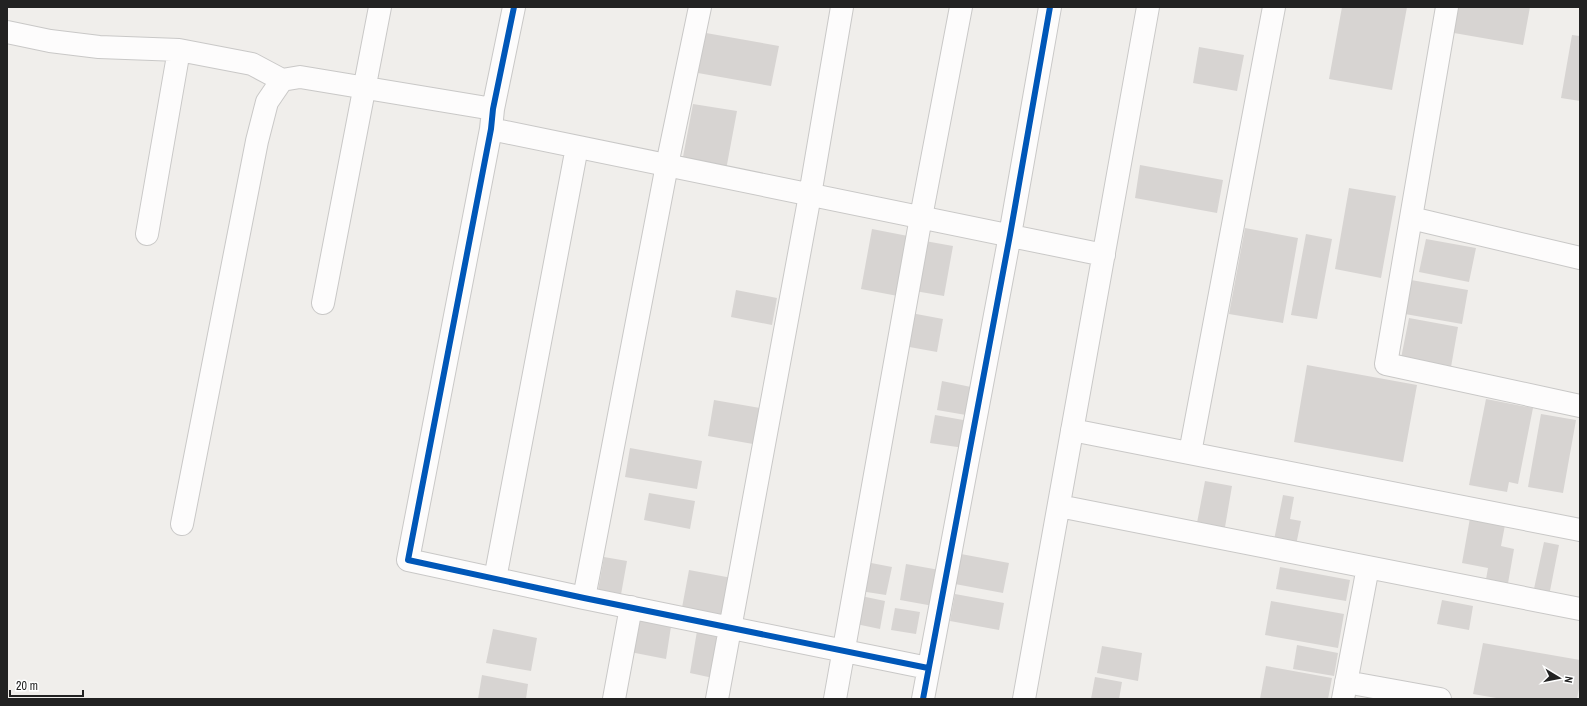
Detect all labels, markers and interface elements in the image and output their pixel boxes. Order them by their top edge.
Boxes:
north arrow [1539,658,1579,698]
scale bar [10,672,83,698]
text: N [1561,675,1576,684]
text: 20 m [16,678,38,694]

